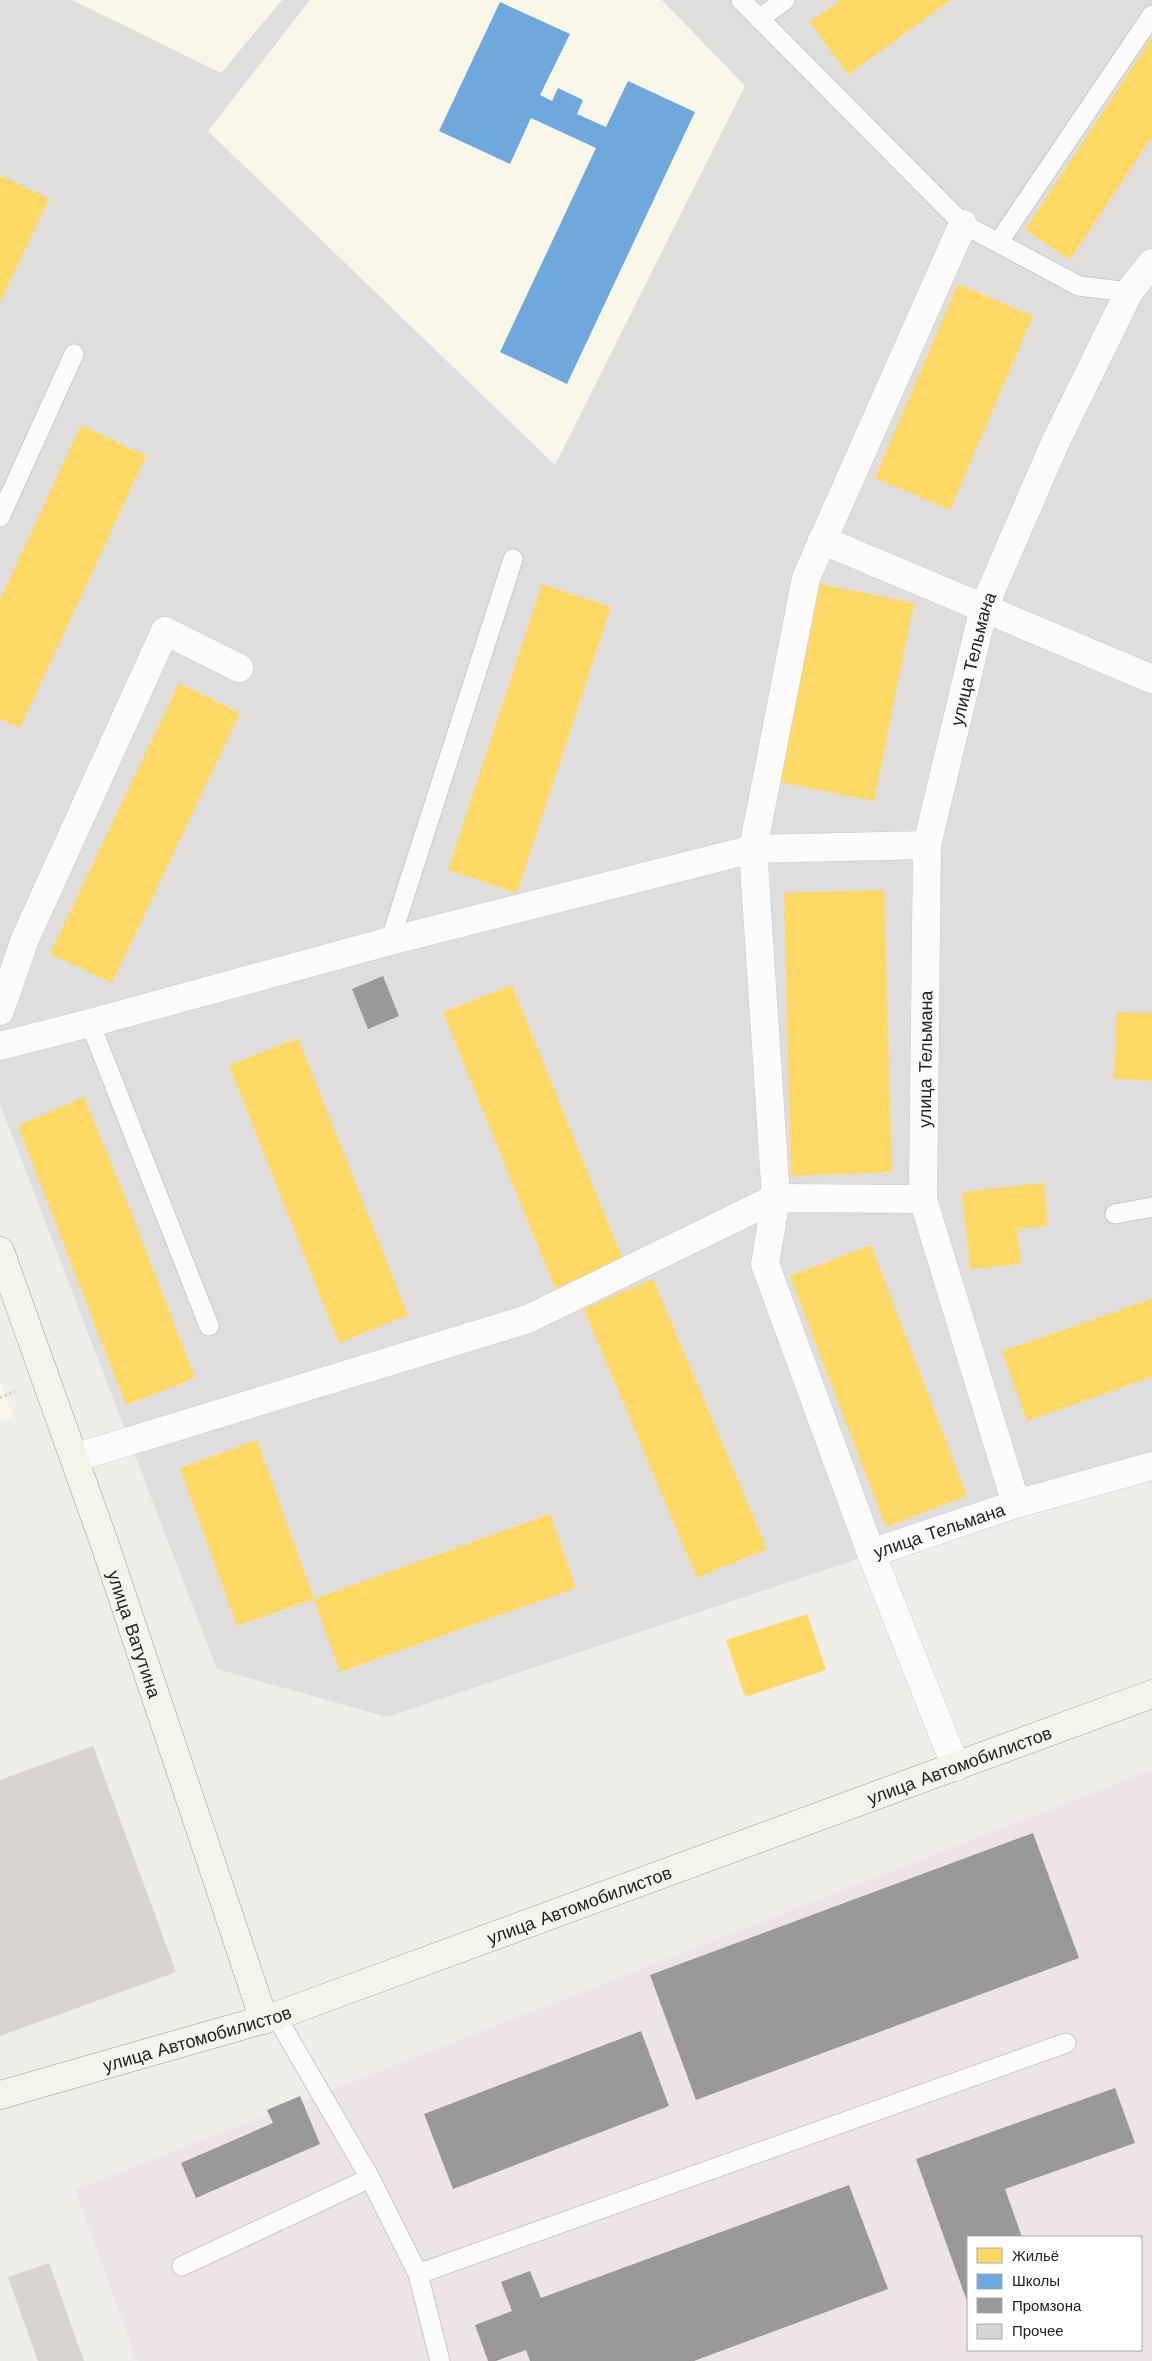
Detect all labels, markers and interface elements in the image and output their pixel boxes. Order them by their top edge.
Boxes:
street label: улица Тельмана [945,587,1000,728]
street label: улица Тельмана [913,989,936,1128]
street label: улица Тельмана [871,1498,1008,1562]
street label: улица Ватутина [104,1568,166,1701]
street label: улица Автомобилистов [864,1721,1054,1808]
street label: улица Автомобилистов [484,1861,674,1948]
street label: улица Автомобилистов [101,2001,294,2075]
legend [967,2236,1142,2351]
text: Жильё [1012,2247,1059,2265]
text: Школы [1012,2272,1060,2290]
text: Промзона [1012,2297,1082,2315]
text: Прочее [1012,2322,1064,2340]

